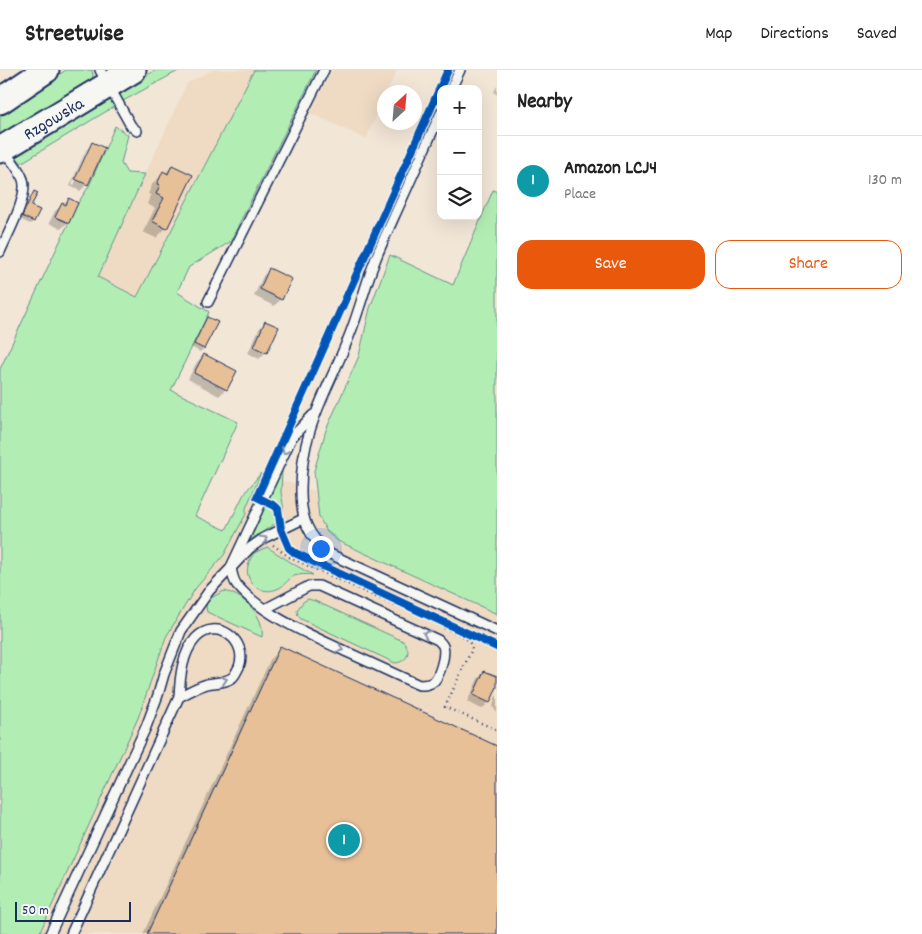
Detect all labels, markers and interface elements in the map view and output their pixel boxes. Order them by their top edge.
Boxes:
text: Streetwise [25,18,124,52]
text: Map [705,22,732,47]
text: Directions [760,22,829,47]
text: Saved [857,22,897,47]
north arrow [377,85,422,130]
map controls [437,85,482,220]
button: + [437,85,482,130]
text: Nearby [517,88,572,118]
street label: Rzgowska [19,92,90,148]
button: − [437,130,482,175]
text: Amazon LCJ4 [564,156,657,183]
text: 1 [531,169,535,192]
text: 130 m [868,169,902,192]
button: layers [437,175,482,220]
text: Place [564,183,596,206]
button: Save [517,240,705,289]
button: Share [715,240,902,289]
one-way arrow [281,446,291,455]
one-way arrow [259,535,268,545]
your location [308,536,334,562]
one-way arrow [422,630,431,641]
one-way arrow [334,642,343,652]
one-way arrow [219,676,228,686]
pin: 1 [328,821,360,859]
scale bar [15,899,131,922]
text: 50 m [22,901,49,921]

